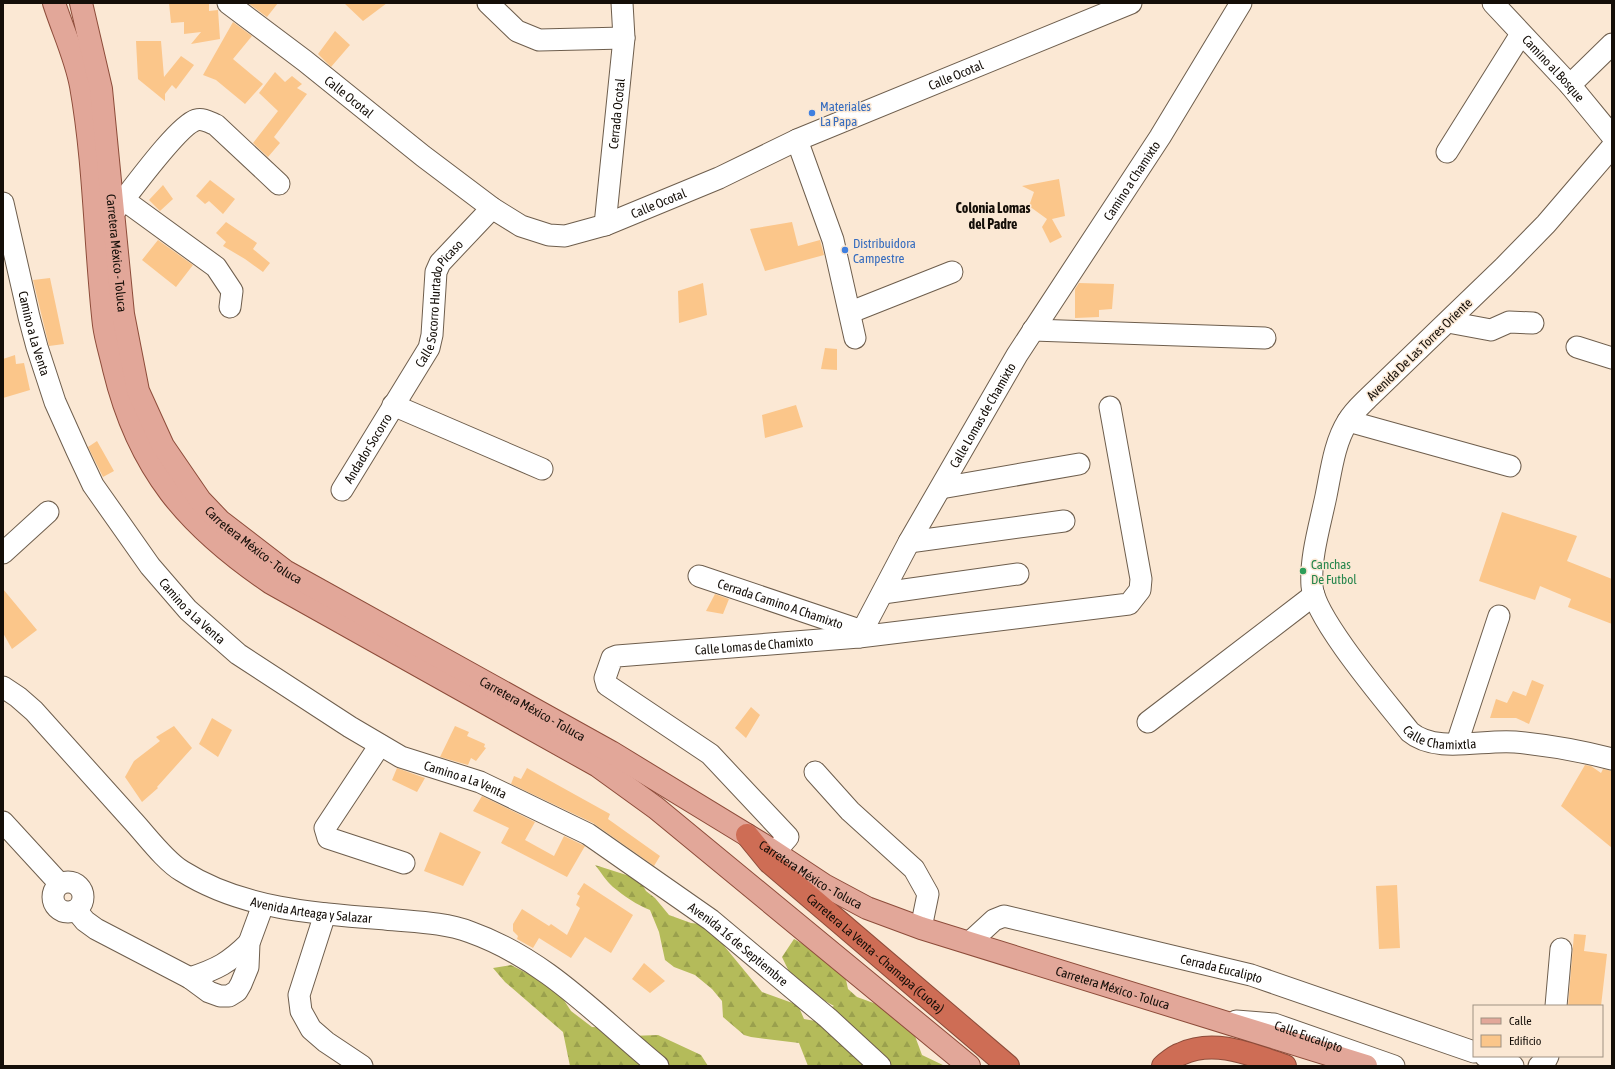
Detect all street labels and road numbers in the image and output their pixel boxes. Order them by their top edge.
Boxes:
street label: Camino al Bosque [1519,32,1588,105]
street label: Calle Ocotal [926,57,986,93]
street label: Calle Ocotal [321,73,377,121]
street label: Cerrada Ocotal [606,77,628,150]
street label: Camino a Chamixto [1100,138,1163,223]
street label: Calle Ocotal [629,185,689,222]
street label: Carretera México - Toluca [103,193,130,313]
street label: Calle Socorro Hurtado Picaso [412,237,466,370]
street label: Camino a La Venta [15,290,53,378]
street label: Avenida De Las Torres Oriente [1364,295,1475,403]
street label: Calle Lomas de Chamixto [947,360,1019,470]
street label: Andador Socorro [341,411,395,486]
street label: Carretera México - Toluca [202,503,305,587]
street label: Camino a La Venta [156,575,228,647]
street label: Cerrada Camino A Chamixto [716,576,845,632]
street label: Calle Lomas de Chamixto [694,634,814,658]
street label: Carretera México - Toluca [477,674,588,744]
street label: Calle Chamixtla [1400,722,1477,752]
street label: Camino a La Venta [422,758,509,802]
street label: Carretera México - Toluca [756,837,865,912]
street label: Carretera La Venta - Chamapa (Cuota) [803,891,947,1016]
street label: Avenida Arteaga y Salazar [249,894,373,926]
street label: Avenida 16 de Septiembre [685,900,791,989]
street label: Cerrada Eucalipto [1179,951,1265,986]
street label: Carretera México - Toluca [1054,963,1172,1013]
street label: Calle Eucalipto [1272,1018,1345,1056]

